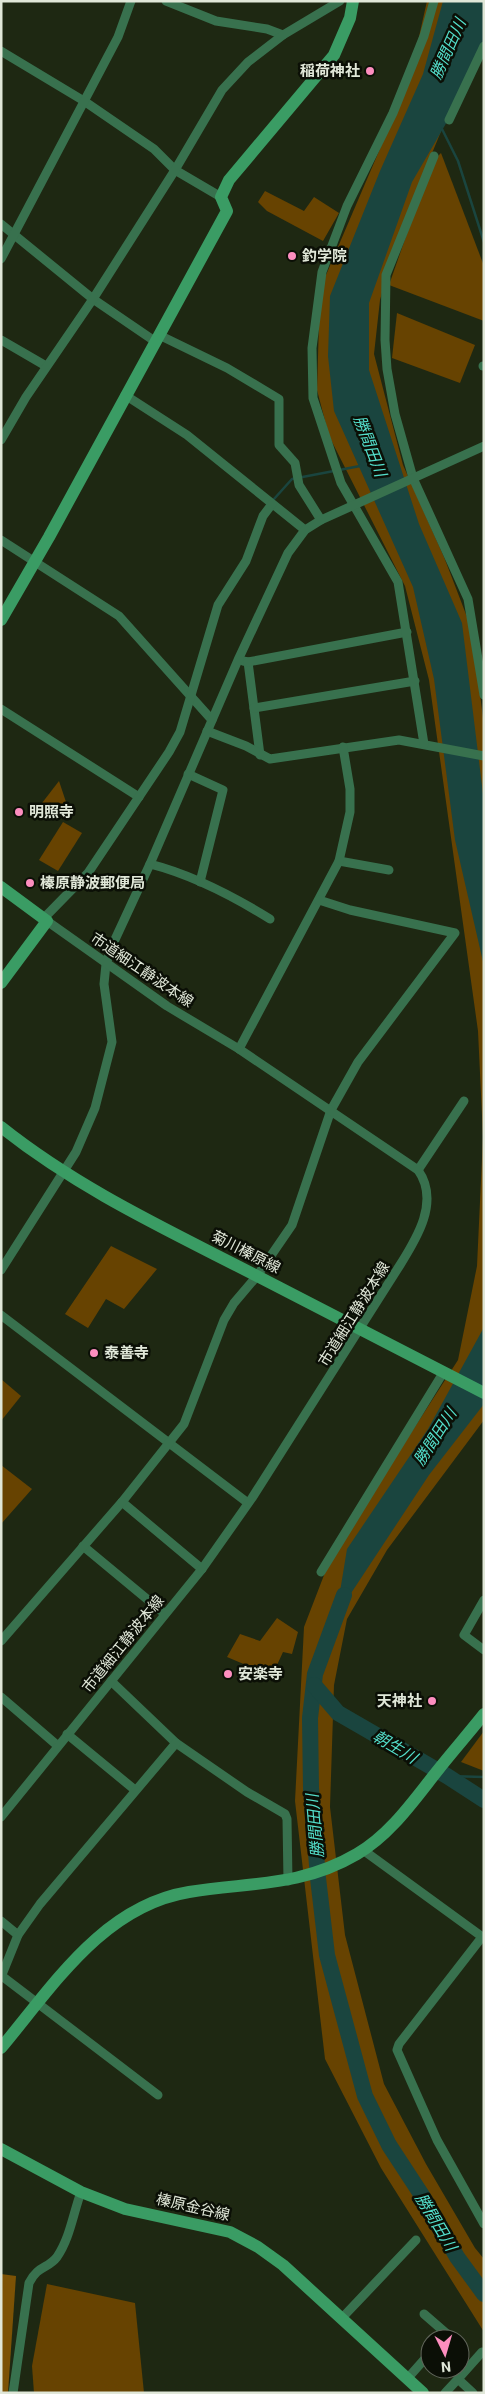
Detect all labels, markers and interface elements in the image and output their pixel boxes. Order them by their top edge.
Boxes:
water label: 勝間田川 [426,14,471,82]
place label: 稲荷神社 [300,62,360,80]
marker: 稲荷神社 [364,65,376,77]
place label: 釣学院 [302,247,347,265]
marker: 釣学院 [286,250,298,262]
water label: 勝間田川 [350,413,391,481]
place label: 明照寺 [29,803,74,821]
marker: 明照寺 [13,806,25,818]
place label: 榛原静波郵便局 [40,874,145,892]
marker: 榛原静波郵便局 [24,877,36,889]
street label: 市道細江静波本線 [87,929,197,1011]
street label: 菊川榛原線 [208,1227,284,1277]
street label: 市道細江静波本線 [315,1258,393,1370]
place label: 泰善寺 [104,1344,149,1362]
marker: 泰善寺 [88,1347,100,1359]
water label: 勝間田川 [410,1403,461,1469]
street label: 市道細江静波本線 [78,1592,168,1696]
place label: 安楽寺 [238,1665,283,1683]
marker: 安楽寺 [222,1668,234,1680]
place label: 天神社 [377,1692,422,1710]
marker: 天神社 [426,1695,438,1707]
water label: 朝生川 [370,1726,422,1769]
water label: 勝間田川 [303,1791,327,1859]
street label: 榛原金谷線 [154,2190,232,2224]
water label: 勝間田川 [411,2190,462,2256]
north arrow [420,2329,470,2379]
text: N [441,2359,452,2375]

